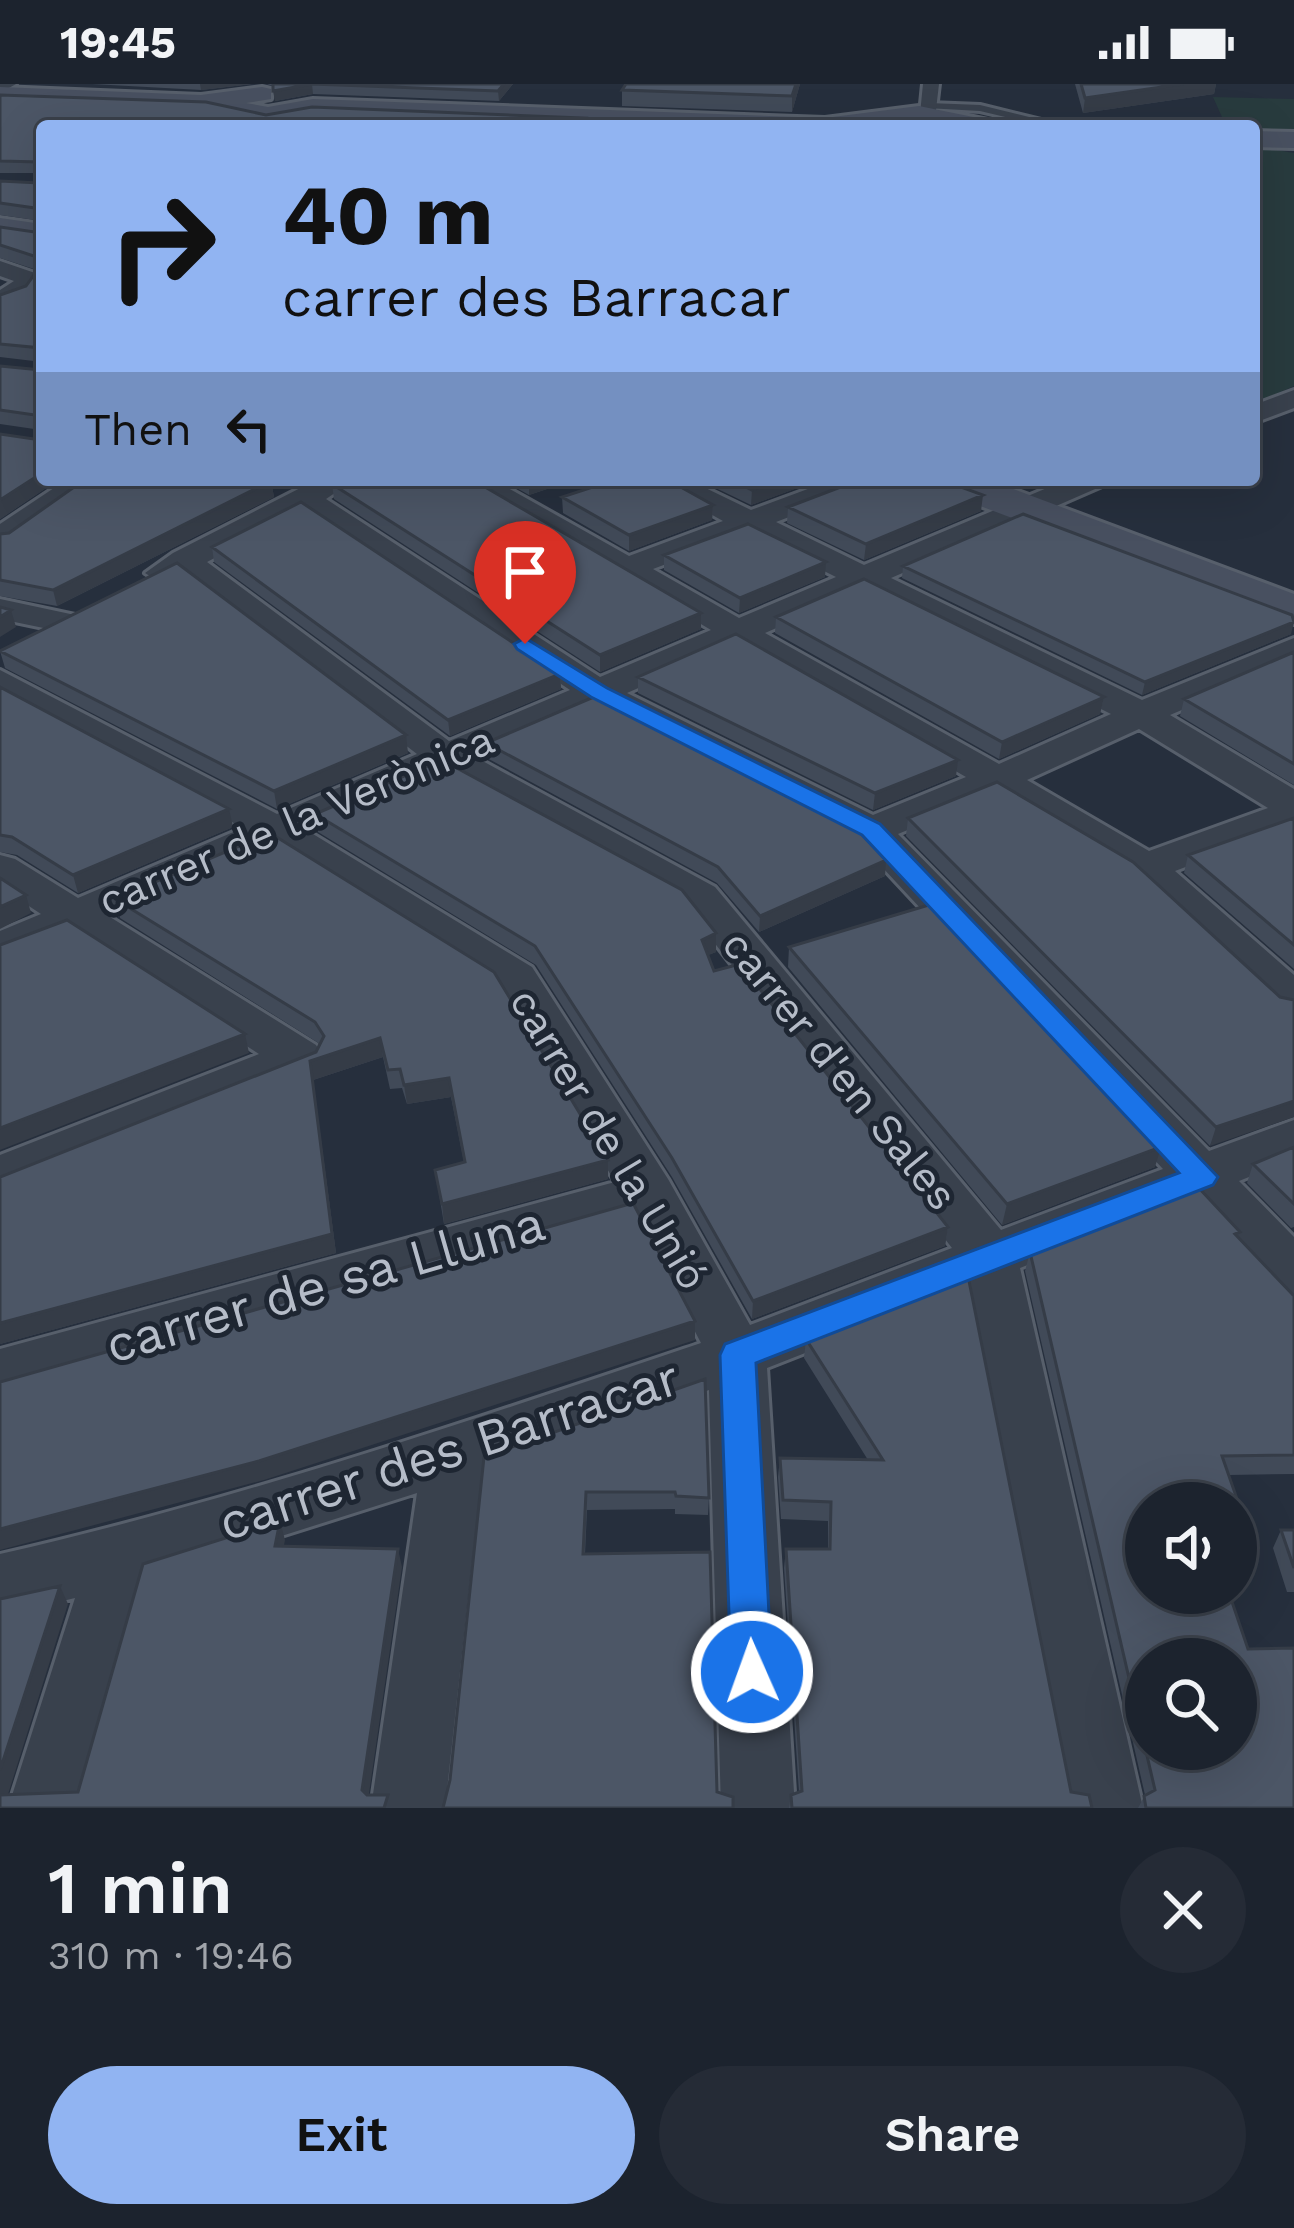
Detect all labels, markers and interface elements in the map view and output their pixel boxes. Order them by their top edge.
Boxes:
text: 19:45 [60,16,176,69]
text: 40 m [282,166,493,264]
icon: right [84,168,240,324]
text: carrer des Barracar [282,266,791,329]
icon: left [216,396,282,462]
text: Then [84,403,192,456]
pin [474,521,576,644]
icon: arrive [492,539,558,605]
street label: carrer de la Verònica [91,714,501,926]
street label: carrer d'en Sales [712,921,968,1219]
street label: carrer de la Unió [500,980,718,1298]
street label: carrer de sa Lluna [99,1193,551,1375]
street label: carrer des Barracar [211,1348,687,1552]
map controls [1125,1482,1257,1770]
button: sound [1125,1482,1257,1614]
position arrow [689,1609,815,1735]
button: search [1125,1638,1257,1770]
text: 1 min [48,1846,233,1930]
button: close [1120,1847,1246,1973]
text: 310 m · 19:46 [48,1933,294,1978]
button: Exit [48,2066,635,2204]
button: Share [659,2066,1246,2204]

